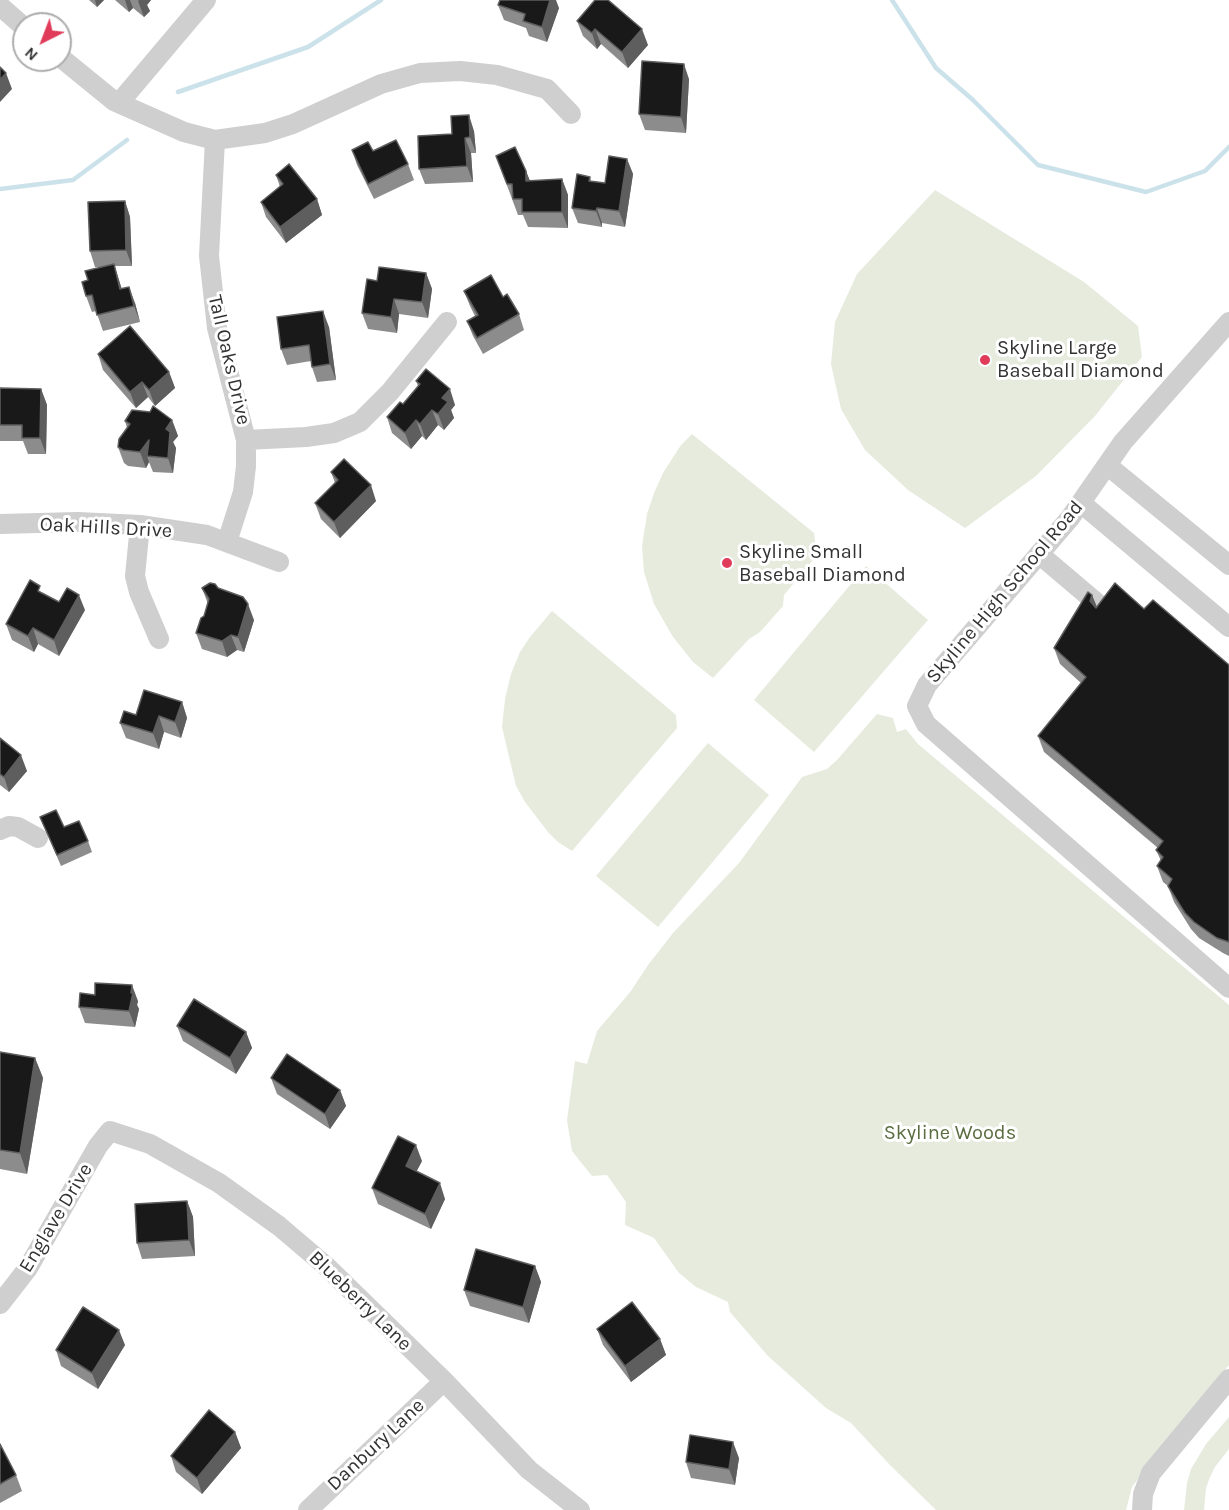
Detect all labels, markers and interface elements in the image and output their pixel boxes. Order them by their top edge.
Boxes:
north arrow [12,12,72,72]
text: N [20,43,42,65]
street label: Tall Oaks Drive [202,293,256,427]
place label: Skyline Large Baseball Diamond [997,336,1164,383]
marker: Skyline Large Baseball Diamond [978,353,992,367]
street label: Skyline High School Road [922,496,1088,688]
street label: Oak Hills Drive [39,513,173,543]
place label: Skyline Small Baseball Diamond [739,540,906,587]
marker: Skyline Small Baseball Diamond [720,556,734,570]
park label: Skyline Woods [884,1121,1016,1145]
street label: Englave Drive [14,1159,98,1277]
street label: Blueberry Lane [304,1246,416,1356]
street label: Danbury Lane [322,1394,430,1496]

